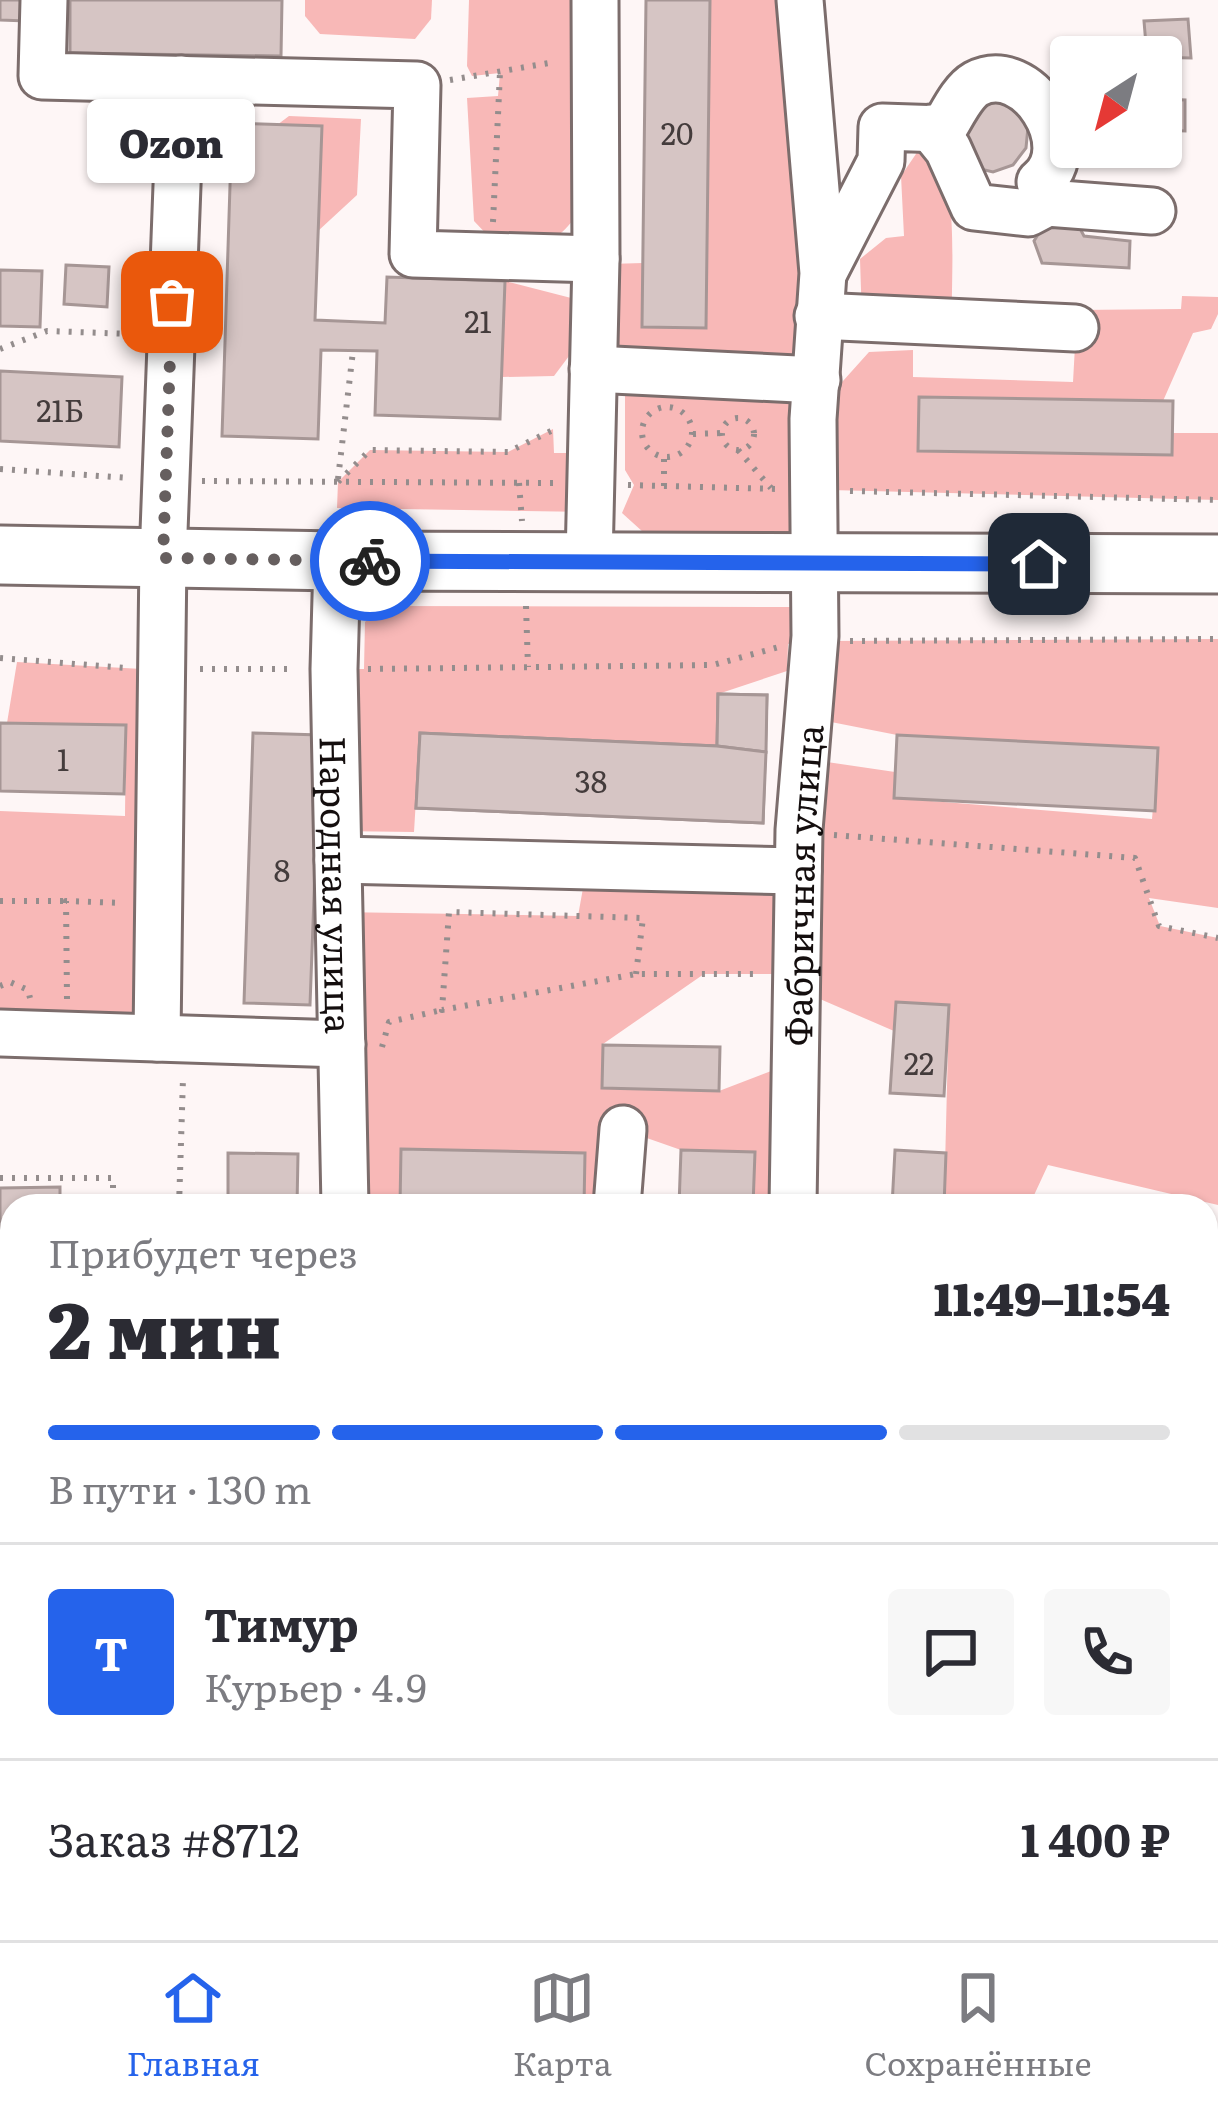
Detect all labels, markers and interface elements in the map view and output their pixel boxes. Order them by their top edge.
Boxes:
north arrow [1050,36,1182,168]
map controls [1050,36,1182,168]
callout: Ozon [88,98,256,182]
house number: 20 [661,110,693,154]
text: Ozon [119,112,223,170]
pin [121,251,223,353]
icon: bag [139,269,205,335]
house number: 21 [464,298,492,342]
house number: 21Б [36,387,84,431]
courier [310,501,430,621]
pin [988,513,1090,615]
icon: bike [337,528,403,594]
icon: home [1006,531,1072,597]
street label: Фабричная улица [769,722,834,1047]
house number: 1 [57,736,69,780]
street label: Народная улица [309,736,368,1035]
house number: 38 [575,758,607,802]
house number: 8 [274,847,290,891]
house number: 22 [904,1040,934,1084]
text: Прибудет через [48,1222,358,1280]
text: 11:49–11:54 [934,1263,1170,1330]
text: 2 мин [48,1267,281,1383]
text: В пути · 130 m [48,1458,312,1516]
text: Тимур [204,1589,359,1656]
button: chat [888,1589,1014,1715]
button: phone [1044,1589,1170,1715]
text: Т [94,1618,128,1685]
text: Курьер · 4.9 [204,1656,427,1714]
text: Заказ #8712 [48,1804,300,1871]
text: 1 400 ₽ [1021,1804,1170,1871]
tab: Главная [126,1965,260,2086]
tab: Карта [513,1965,612,2086]
tab: Сохранённые [864,1965,1092,2086]

